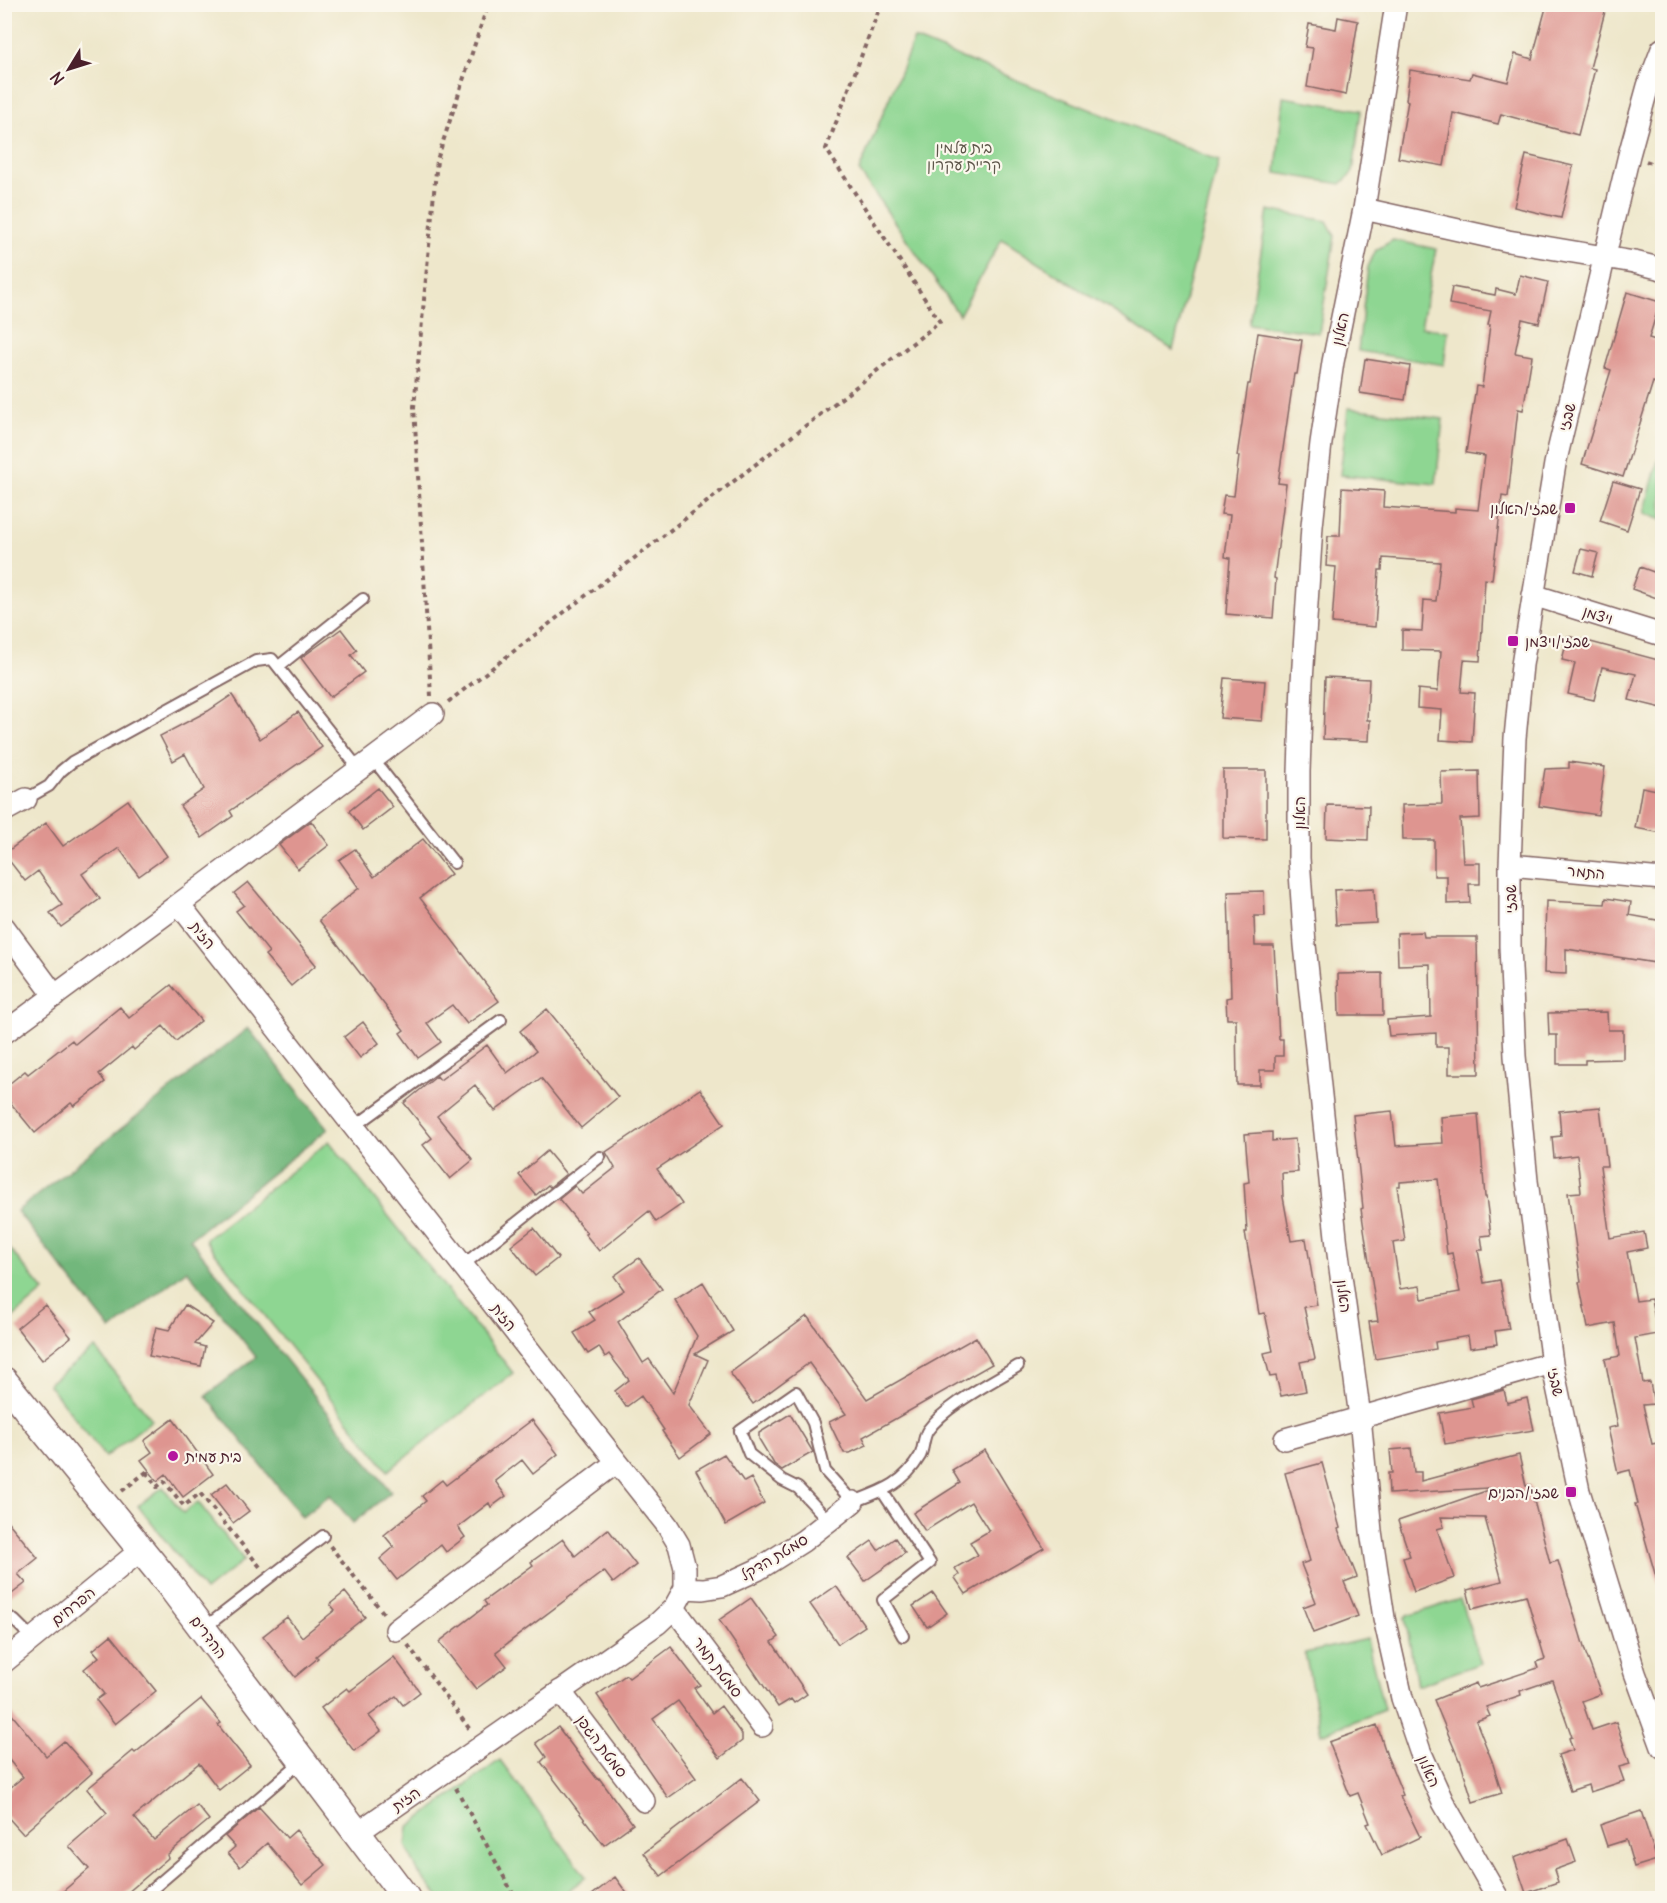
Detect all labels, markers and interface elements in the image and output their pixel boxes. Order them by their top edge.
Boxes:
north arrow [39,39,99,99]
text: N [46,68,68,89]
park label: בית עלמין קריית עקרון [927,138,1001,175]
street label: האלון [1327,311,1353,347]
street label: שבזי [1554,400,1580,433]
place label: שבזי/האלון [1490,499,1558,518]
marker: שבזי/האלון [1563,501,1577,515]
street label: ויצמן [1581,601,1615,629]
place label: שבזי/ויצמן [1525,632,1590,651]
marker: שבזי/ויצמן [1506,634,1520,648]
street label: האלון [1290,796,1309,830]
street label: התמר [1566,861,1606,883]
street label: שבזי [1501,884,1520,913]
street label: הזית [186,916,220,953]
street label: האלון [1332,1278,1356,1314]
street label: הזית [487,1298,521,1335]
street label: שבזי [1544,1366,1568,1398]
place label: בית עמית [184,1447,242,1466]
marker: בית עמית [166,1449,180,1463]
place label: שבזי/הבנים [1488,1483,1559,1502]
marker: שבזי/הבנים [1564,1485,1578,1499]
street label: סמטת הדקל [737,1529,811,1585]
street label: הפרחים [47,1582,99,1630]
street label: ההדרים [187,1612,231,1662]
street label: סמטת תמר [689,1633,747,1701]
street label: סמטת הגפן [572,1711,632,1781]
street label: האלון [1413,1752,1445,1790]
street label: הזית [387,1783,424,1816]

